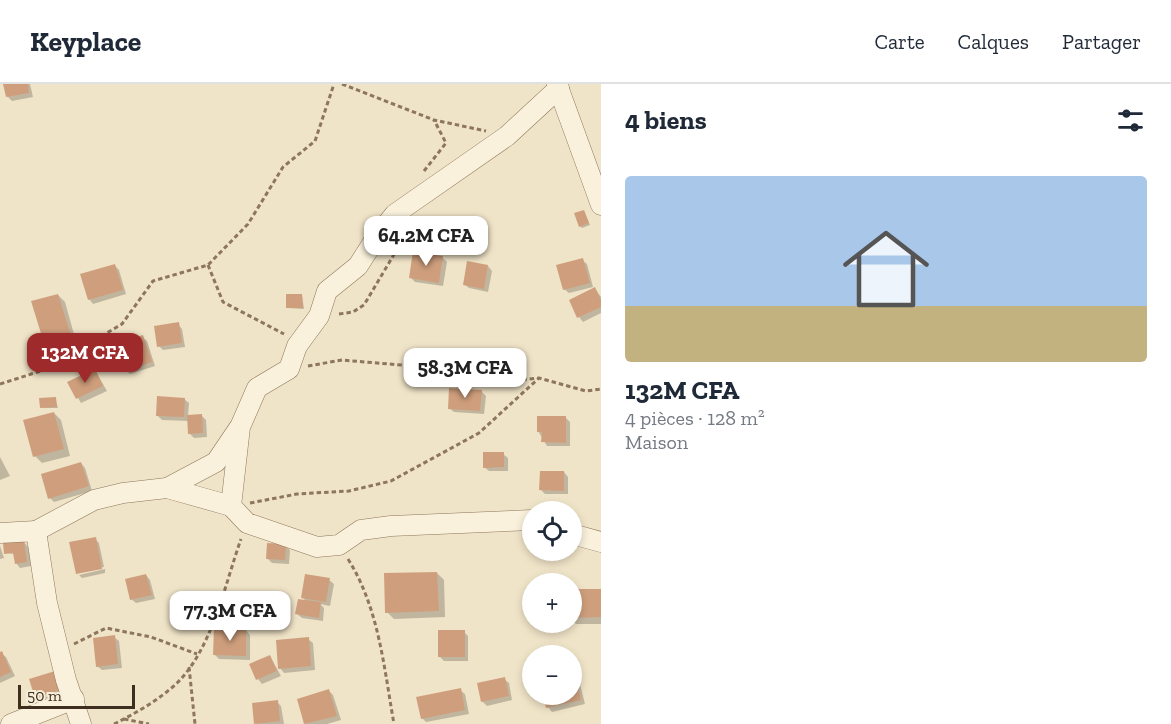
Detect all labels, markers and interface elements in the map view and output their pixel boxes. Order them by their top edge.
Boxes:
text: Keyplace [30,25,141,58]
text: Carte [874,29,925,54]
text: Calques [958,29,1029,54]
text: Partager [1062,29,1141,54]
text: 4 biens [625,104,707,136]
icon: filters [1114,104,1147,137]
icon: home [832,215,940,323]
pin: 64.2M CFA [357,216,495,267]
text: 64.2M CFA [378,223,474,247]
pin: 132M CFA [23,333,147,384]
text: 132M CFA [41,340,129,364]
pin: 58.3M CFA [396,348,534,399]
text: 58.3M CFA [418,355,513,379]
text: 132M CFA [625,374,739,406]
text: 4 pièces · 128 m² [625,406,765,430]
text: Maison [625,430,688,454]
map controls [522,501,582,705]
button: locate [522,501,582,561]
button: + [522,573,582,633]
pin: 77.3M CFA [161,591,299,642]
text: 77.3M CFA [184,598,276,622]
button: − [522,645,582,705]
scale bar [18,682,135,710]
text: 50 m [27,686,62,705]

